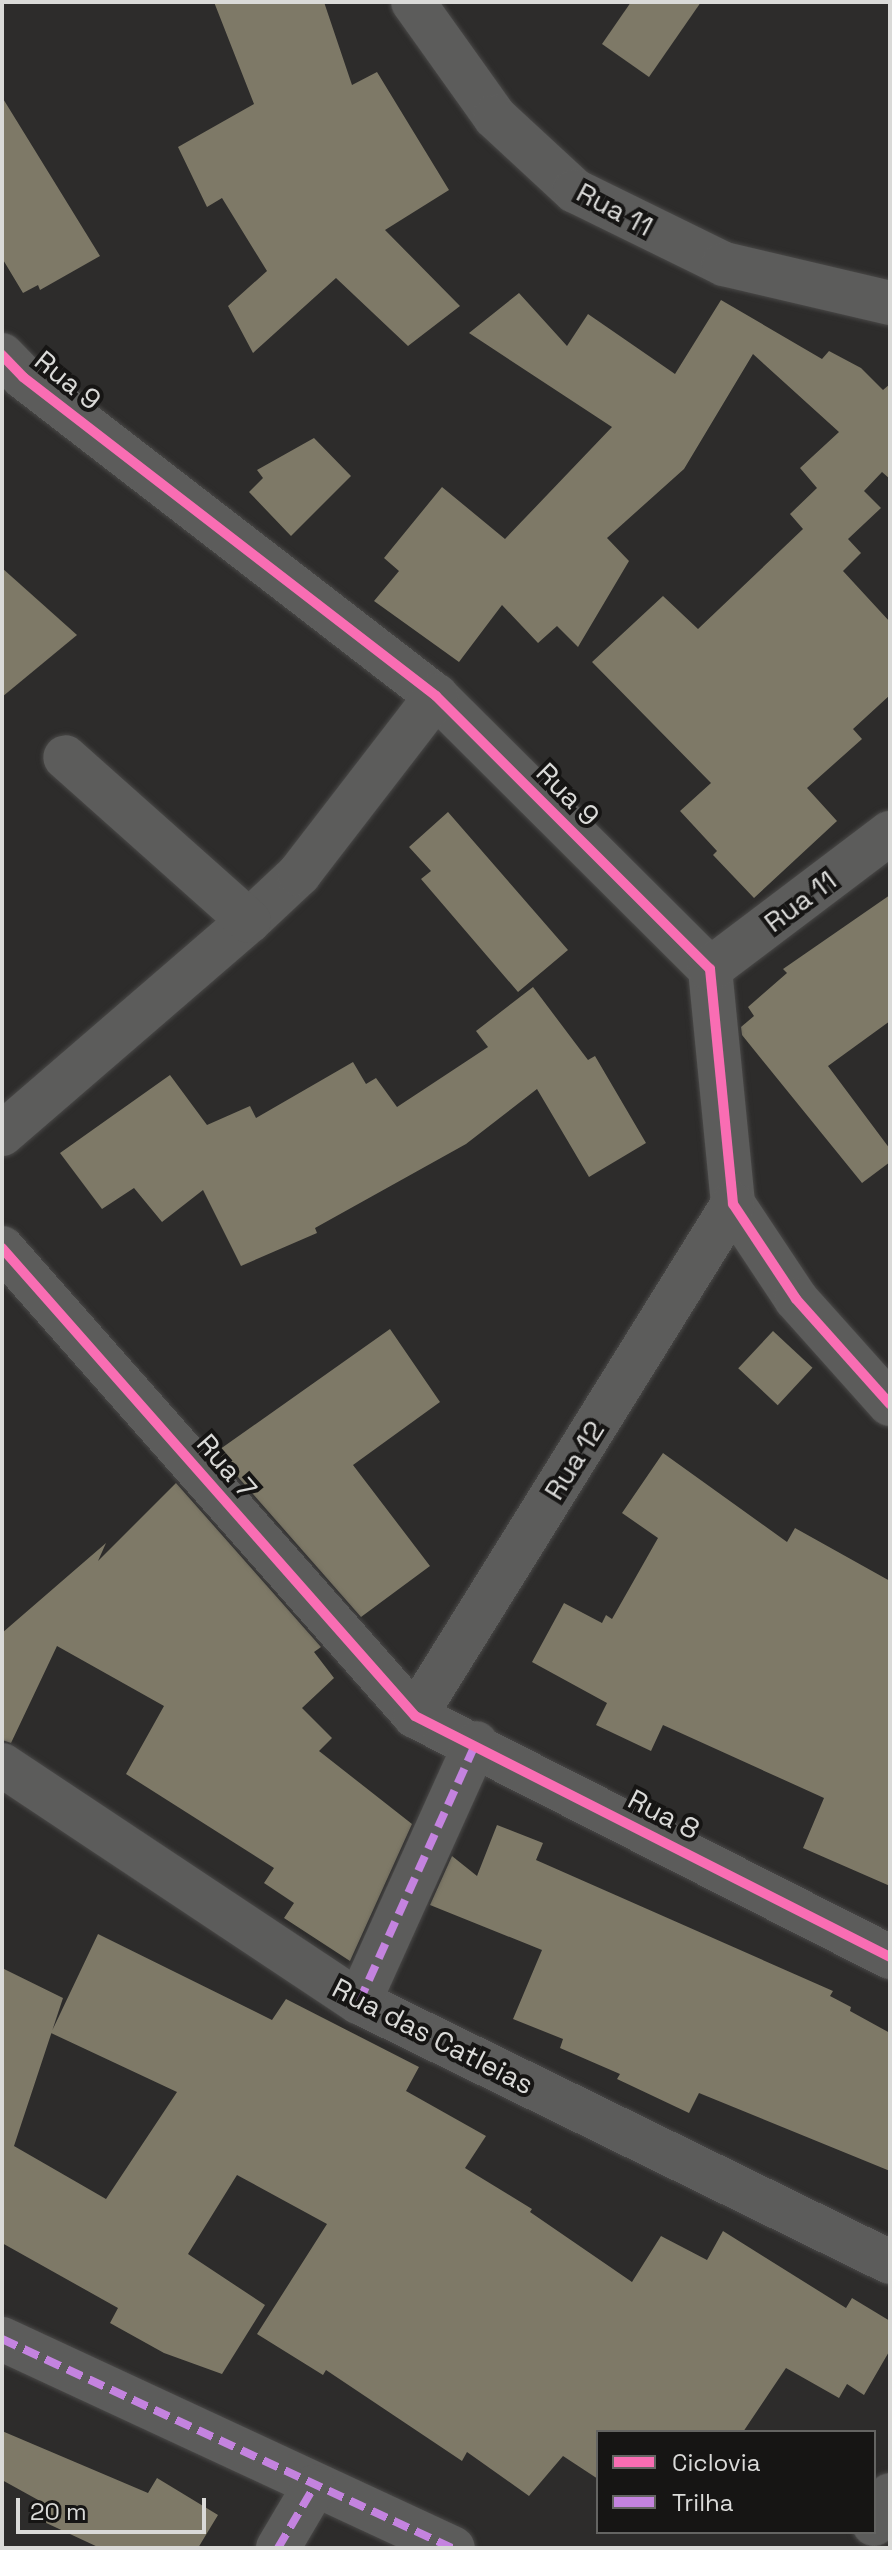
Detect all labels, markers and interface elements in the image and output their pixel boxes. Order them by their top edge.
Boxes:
street label: Rua 11 [571,175,659,243]
street label: Rua 9 [28,343,108,417]
street label: Rua 9 [530,756,606,832]
street label: Rua 11 [757,863,843,939]
street label: Rua 12 [537,1414,611,1506]
street label: Rua 7 [190,1427,264,1505]
street label: Rua 8 [623,1782,705,1846]
street label: Rua das Catleias [327,1971,539,2101]
legend [596,2430,876,2534]
text: Ciclovia [672,2447,760,2478]
scale bar [20,2482,210,2532]
text: Trilha [672,2487,734,2518]
text: 20 m [30,2496,87,2527]

